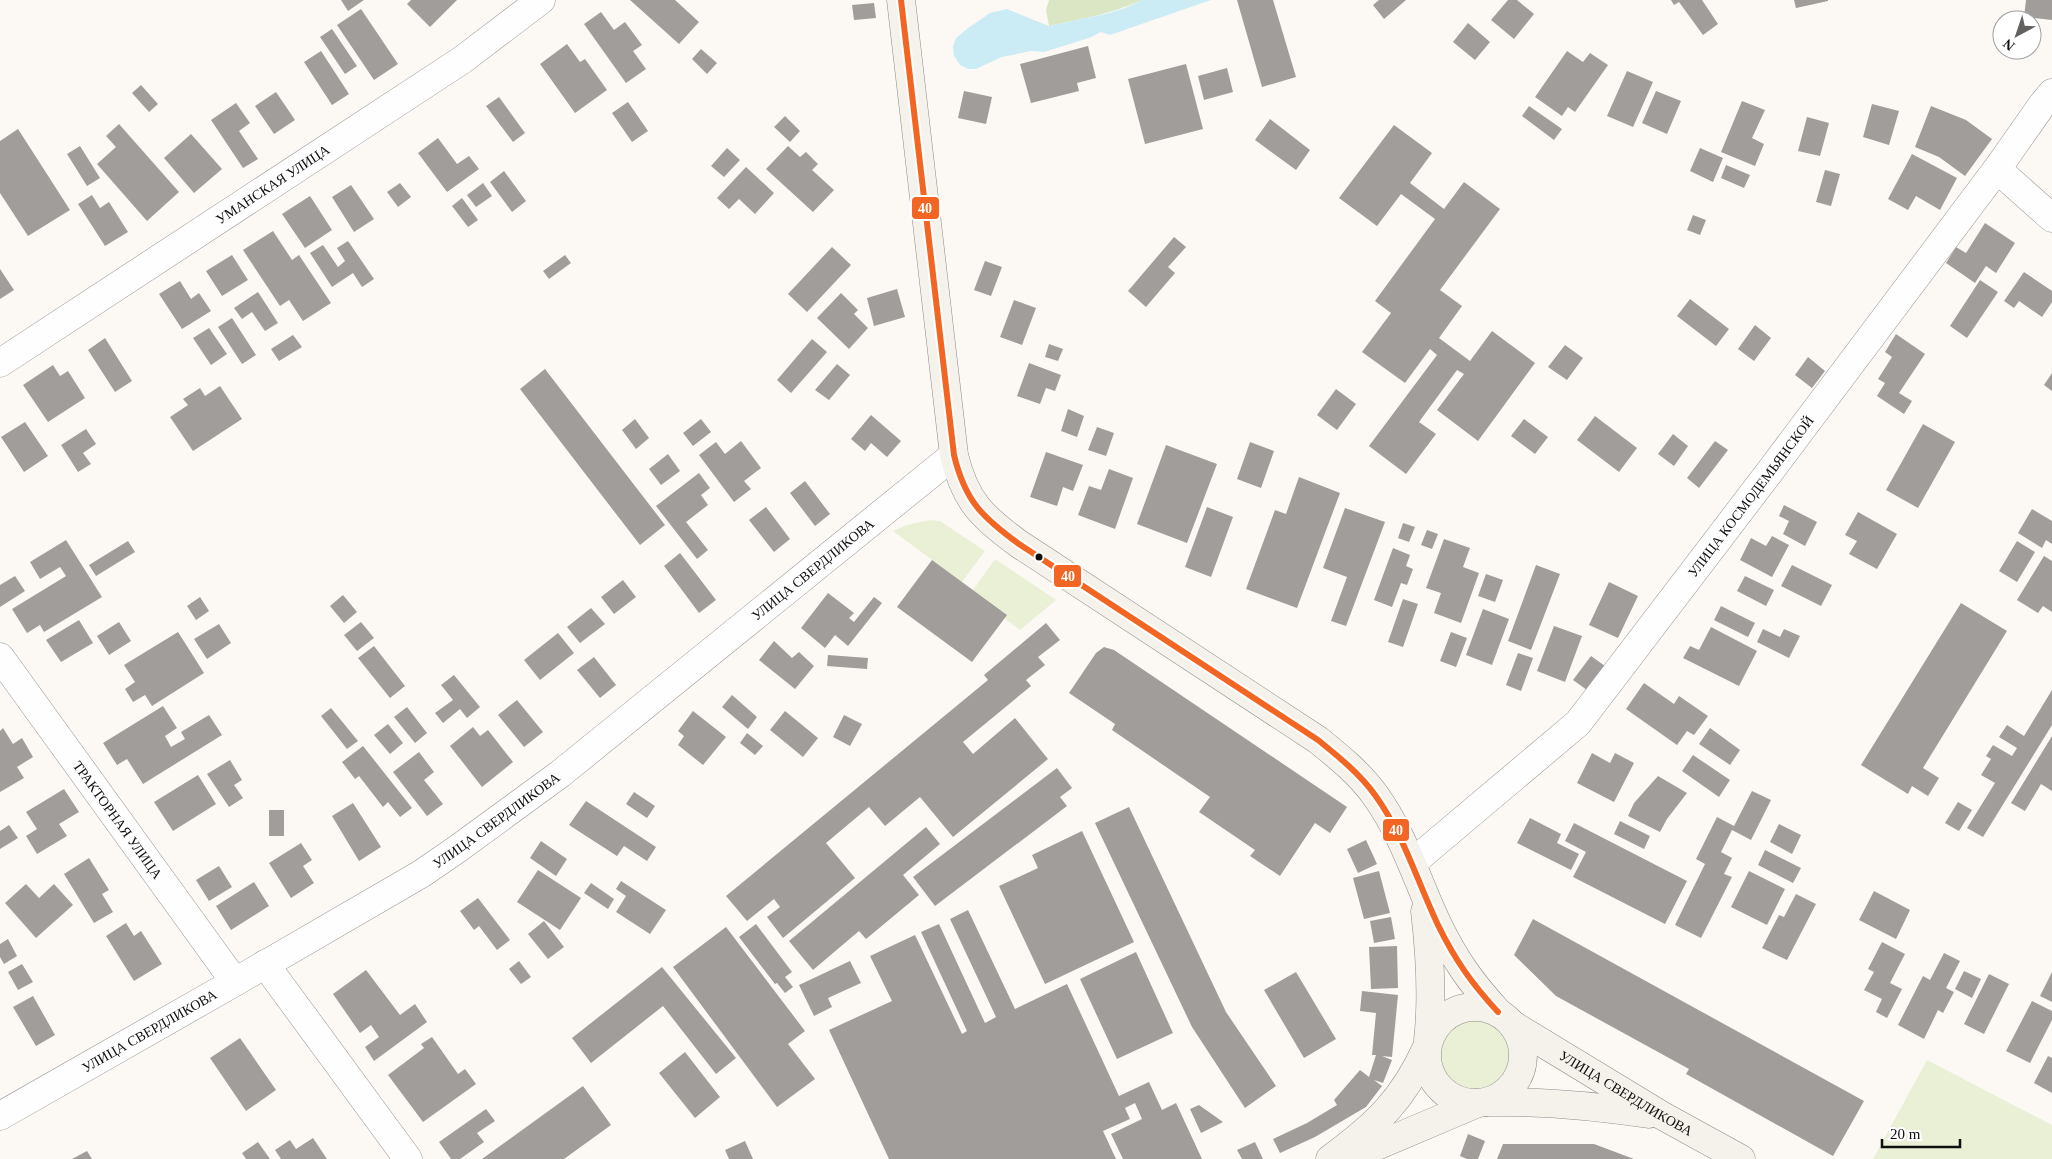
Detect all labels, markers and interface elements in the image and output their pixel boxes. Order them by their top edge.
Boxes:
north arrow [1992,10,2042,60]
text: N [2000,36,2018,54]
street label: УМАНСКАЯ УЛИЦА [213,142,333,227]
line badge: 40 [911,196,940,220]
text: 40 [918,201,932,216]
street label: УЛИЦА КОСМОДЕМЬЯНСКОЙ [1685,413,1817,580]
street label: УЛИЦА СВЕРДЛИКОВА [749,515,878,624]
unlabelled marker [1034,552,1044,562]
line badge: 40 [1053,564,1082,588]
text: 40 [1061,569,1075,584]
street label: ТРАКТОРНАЯ УЛИЦА [70,758,165,883]
street label: УЛИЦА СВЕРДЛИКОВА [430,769,563,871]
line badge: 40 [1382,818,1410,842]
text: 40 [1389,823,1403,838]
street label: УЛИЦА СВЕРДЛИКОВА [80,986,220,1076]
street label: УЛИЦА СВЕРДЛИКОВА [1556,1048,1696,1139]
scale bar [1882,1116,1960,1148]
text: 20 m [1890,1126,1921,1142]

